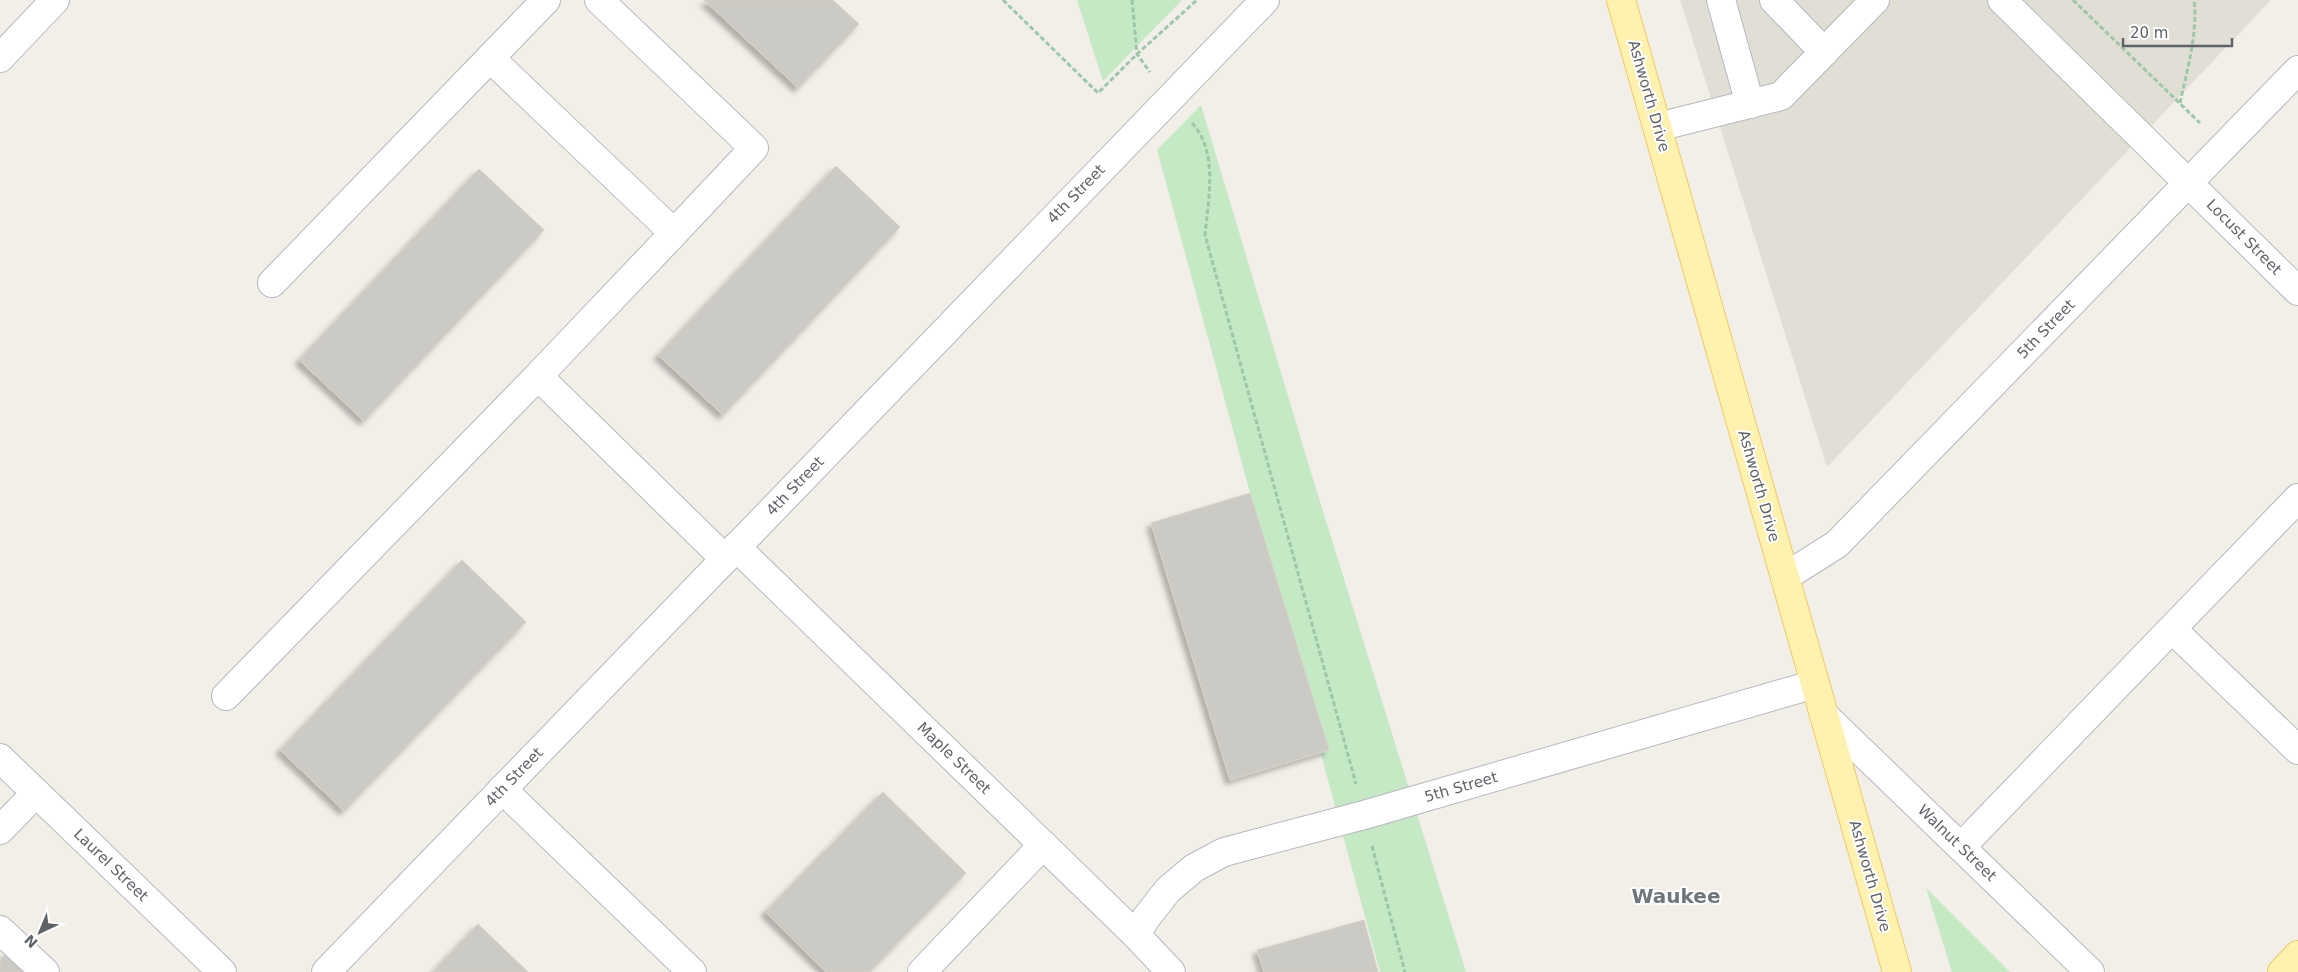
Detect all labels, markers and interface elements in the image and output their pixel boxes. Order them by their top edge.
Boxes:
scale bar [2123,15,2232,47]
text: 20 m [2130,24,2168,42]
street label: Ashworth Drive [1624,38,1674,154]
street label: 4th Street [1043,161,1109,227]
street label: Locust Street [2203,196,2285,278]
street label: 5th Street [2013,296,2079,362]
street label: Ashworth Drive [1734,428,1784,544]
street label: 4th Street [762,453,828,519]
street label: Maple Street [913,718,995,798]
street label: 4th Street [481,744,547,810]
street label: 5th Street [1422,768,1500,806]
street label: Walnut Street [1914,801,2000,885]
street label: Ashworth Drive [1845,818,1895,934]
street label: Laurel Street [70,825,152,905]
district label: Waukee [1632,884,1720,908]
north arrow [15,907,65,957]
text: N [21,932,41,951]

